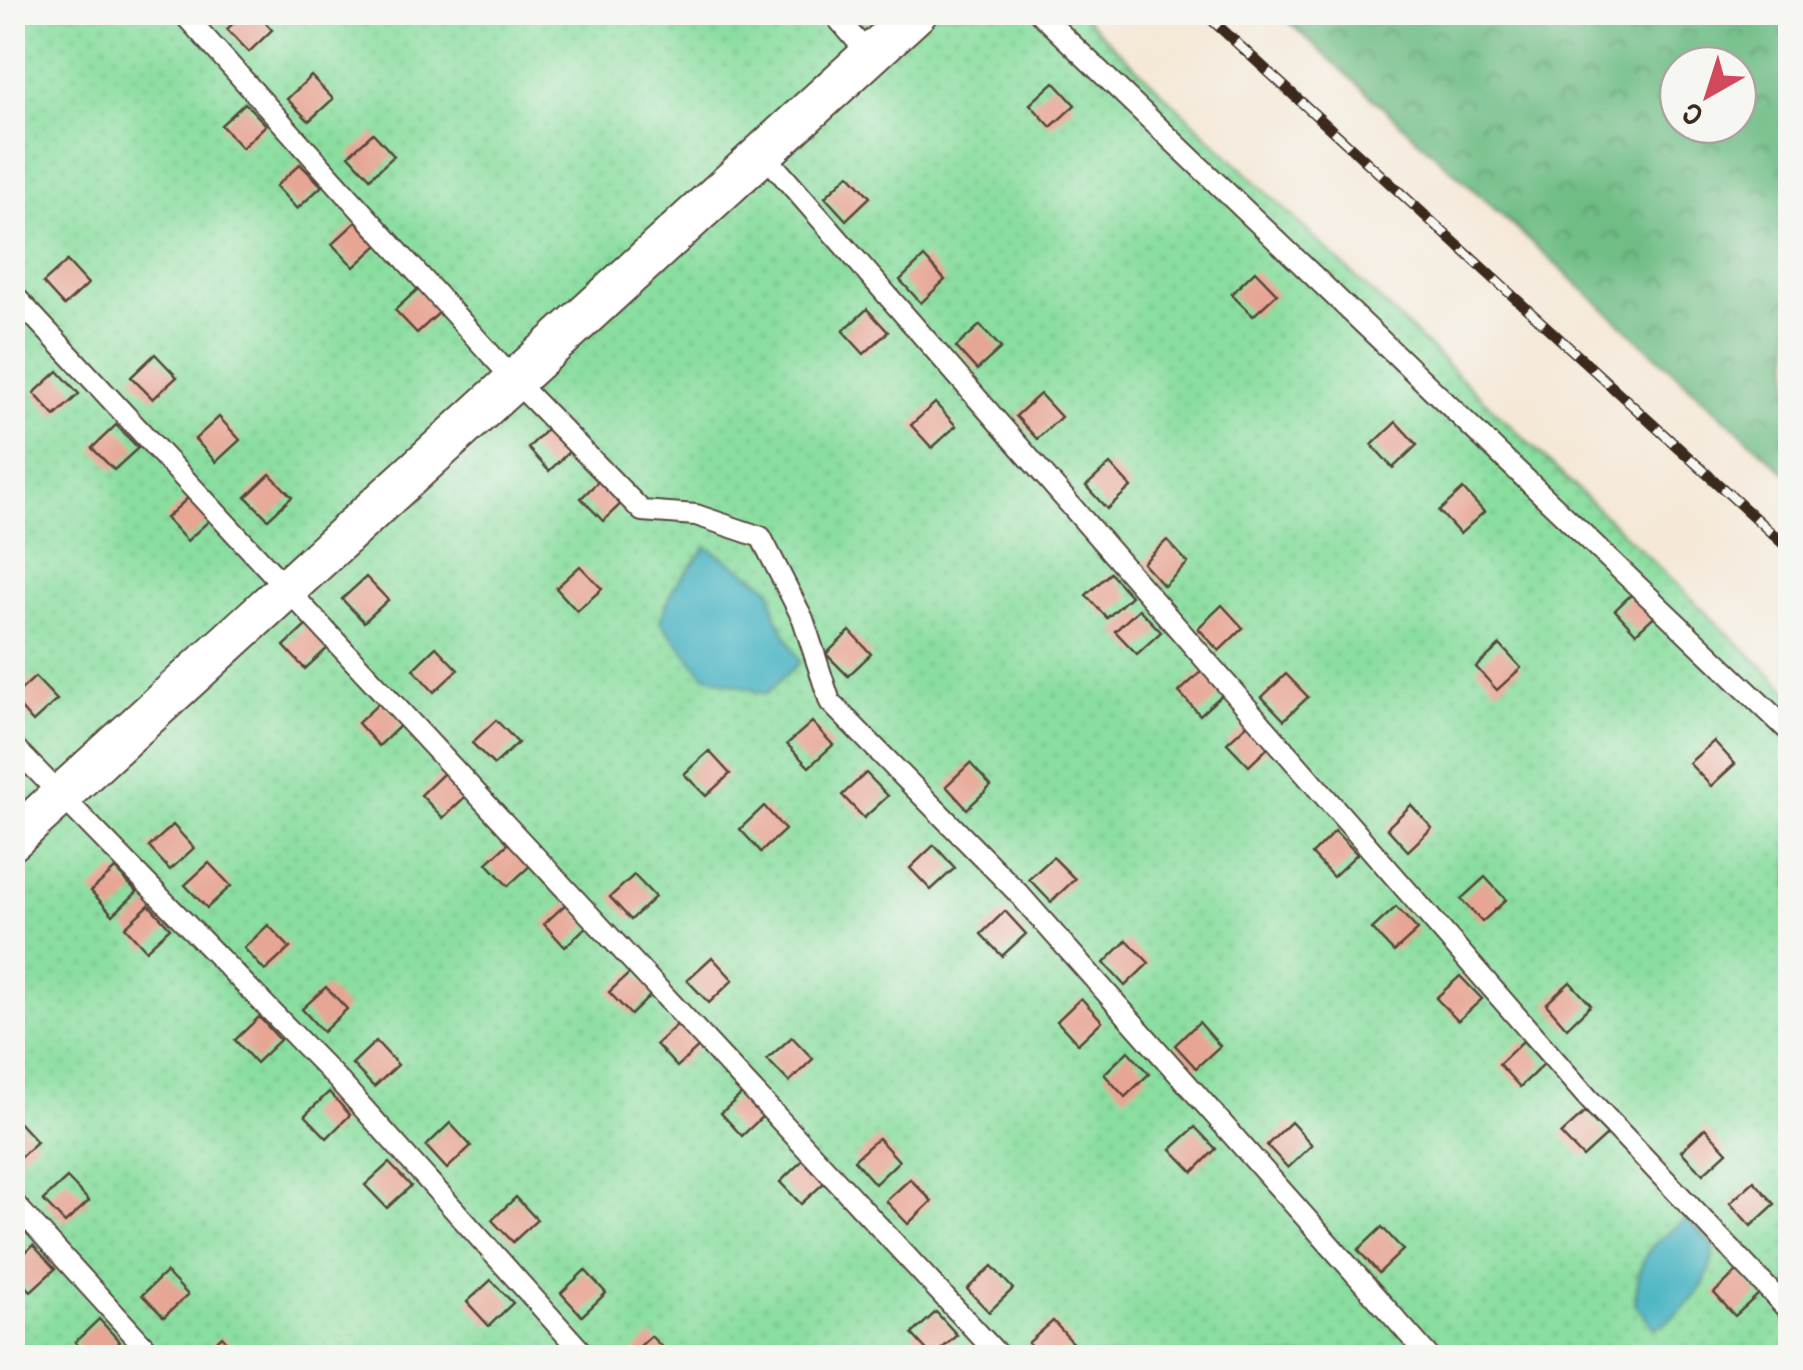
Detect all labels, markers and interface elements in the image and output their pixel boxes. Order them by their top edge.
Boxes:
north arrow [1658,45,1758,145]
text: С [1675,94,1711,132]

